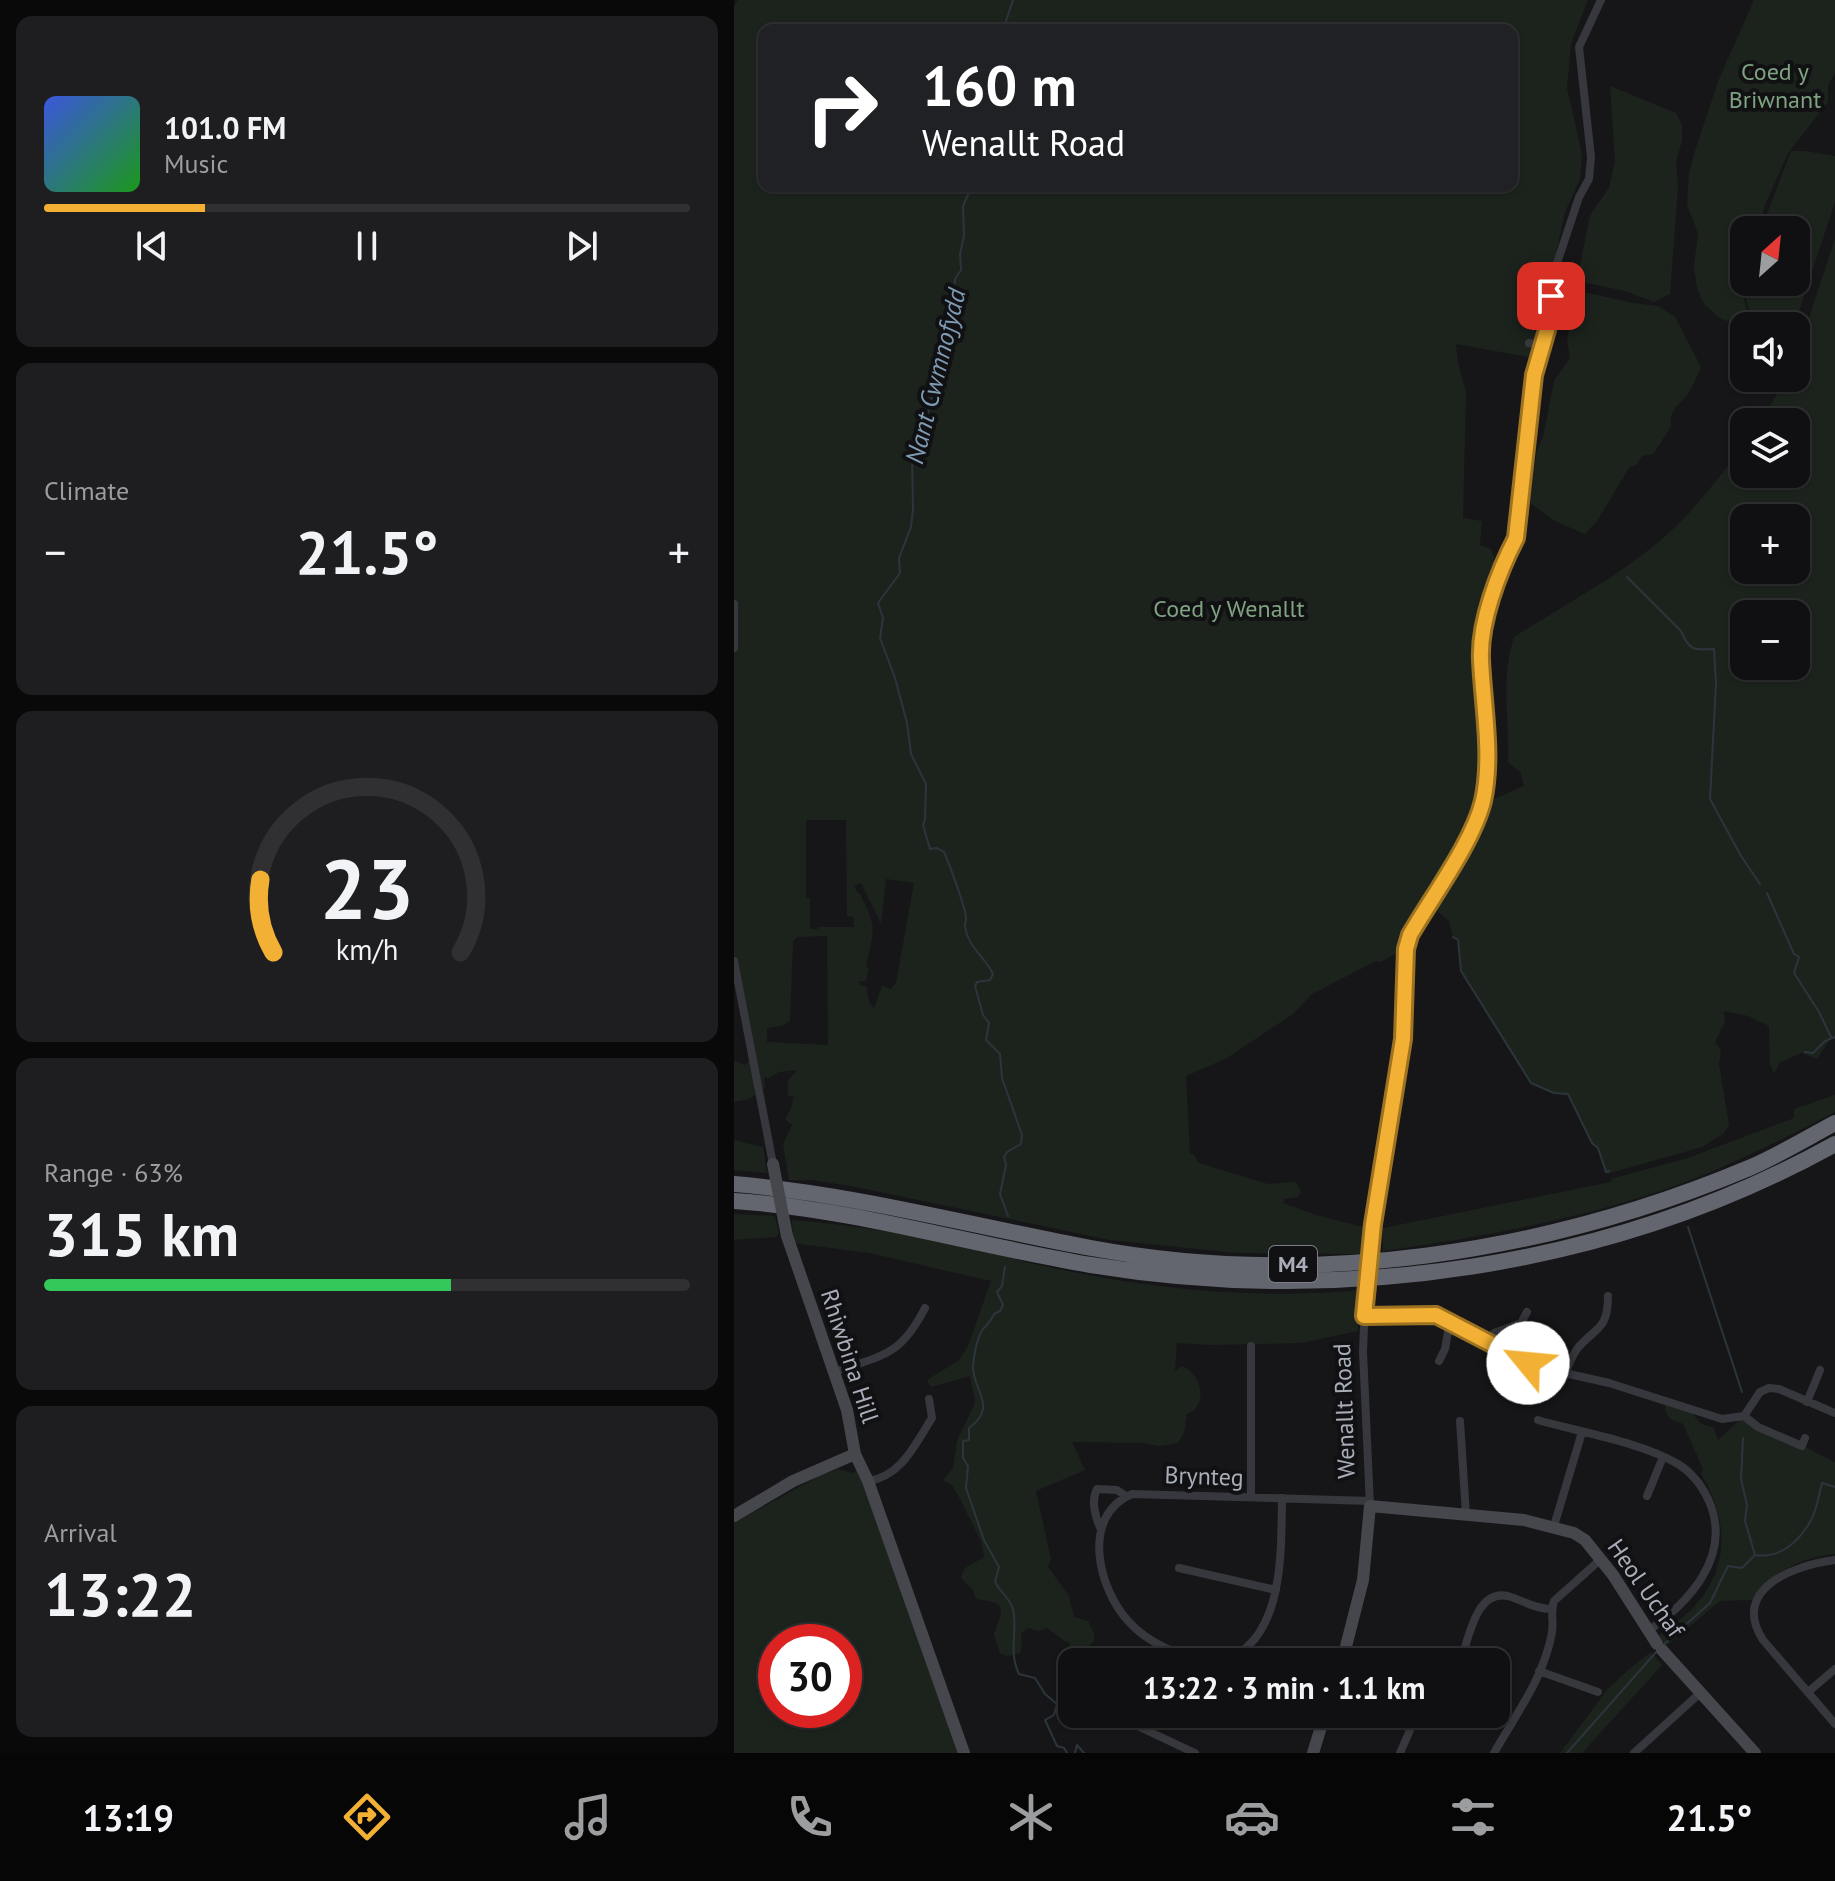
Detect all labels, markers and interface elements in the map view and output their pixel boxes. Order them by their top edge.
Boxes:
text: 160 m [922,49,1077,121]
icon: right [790,56,894,160]
park label: Coed y Briwnant [1729,56,1821,115]
text: 101.0 FM [164,108,286,147]
text: Wenallt Road [922,119,1125,166]
text: Music [164,147,228,180]
north arrow [1730,216,1810,296]
map controls [1730,216,1810,680]
icon: previous [130,224,174,268]
icon: pause [345,224,389,268]
icon: next [560,224,604,268]
pin [1517,262,1585,330]
icon: arrive [1529,274,1573,318]
water label: Nant Cwmnofydd [897,284,973,467]
button: sound [1730,312,1810,392]
button: layers [1730,408,1810,488]
text: Climate [44,474,129,507]
button: + [1730,504,1810,584]
text: 21.5° [295,513,439,591]
text: − [44,523,66,580]
text: + [668,523,690,580]
park label: Coed y Wenallt [1153,593,1305,624]
button: − [1730,600,1810,680]
text: 23 [320,833,414,941]
text: km/h [336,931,398,968]
text: Range · 63% [44,1156,183,1189]
text: 315 km [44,1195,239,1273]
road number: M4 [1269,1246,1317,1282]
street label: Rhiwbina Hill [814,1285,886,1427]
position arrow [1486,1321,1570,1405]
street label: Wenallt Road [1326,1343,1362,1479]
street label: Brynteg [1164,1459,1244,1493]
text: Arrival [44,1516,117,1549]
street label: Heol Uchaf [1601,1533,1692,1644]
text: 13:22 [44,1555,196,1633]
speed limit sign: 30 [758,1624,862,1728]
text: 13:22 · 3 min · 1.1 km [1143,1668,1425,1707]
icon: directions [339,1789,395,1845]
icon: music [560,1789,616,1845]
icon: phone [782,1789,838,1845]
icon: climate [1003,1789,1059,1845]
icon: car [1224,1789,1280,1845]
icon: filters [1445,1789,1501,1845]
text: 13:19 [83,1794,174,1841]
text: 21.5° [1666,1794,1752,1841]

